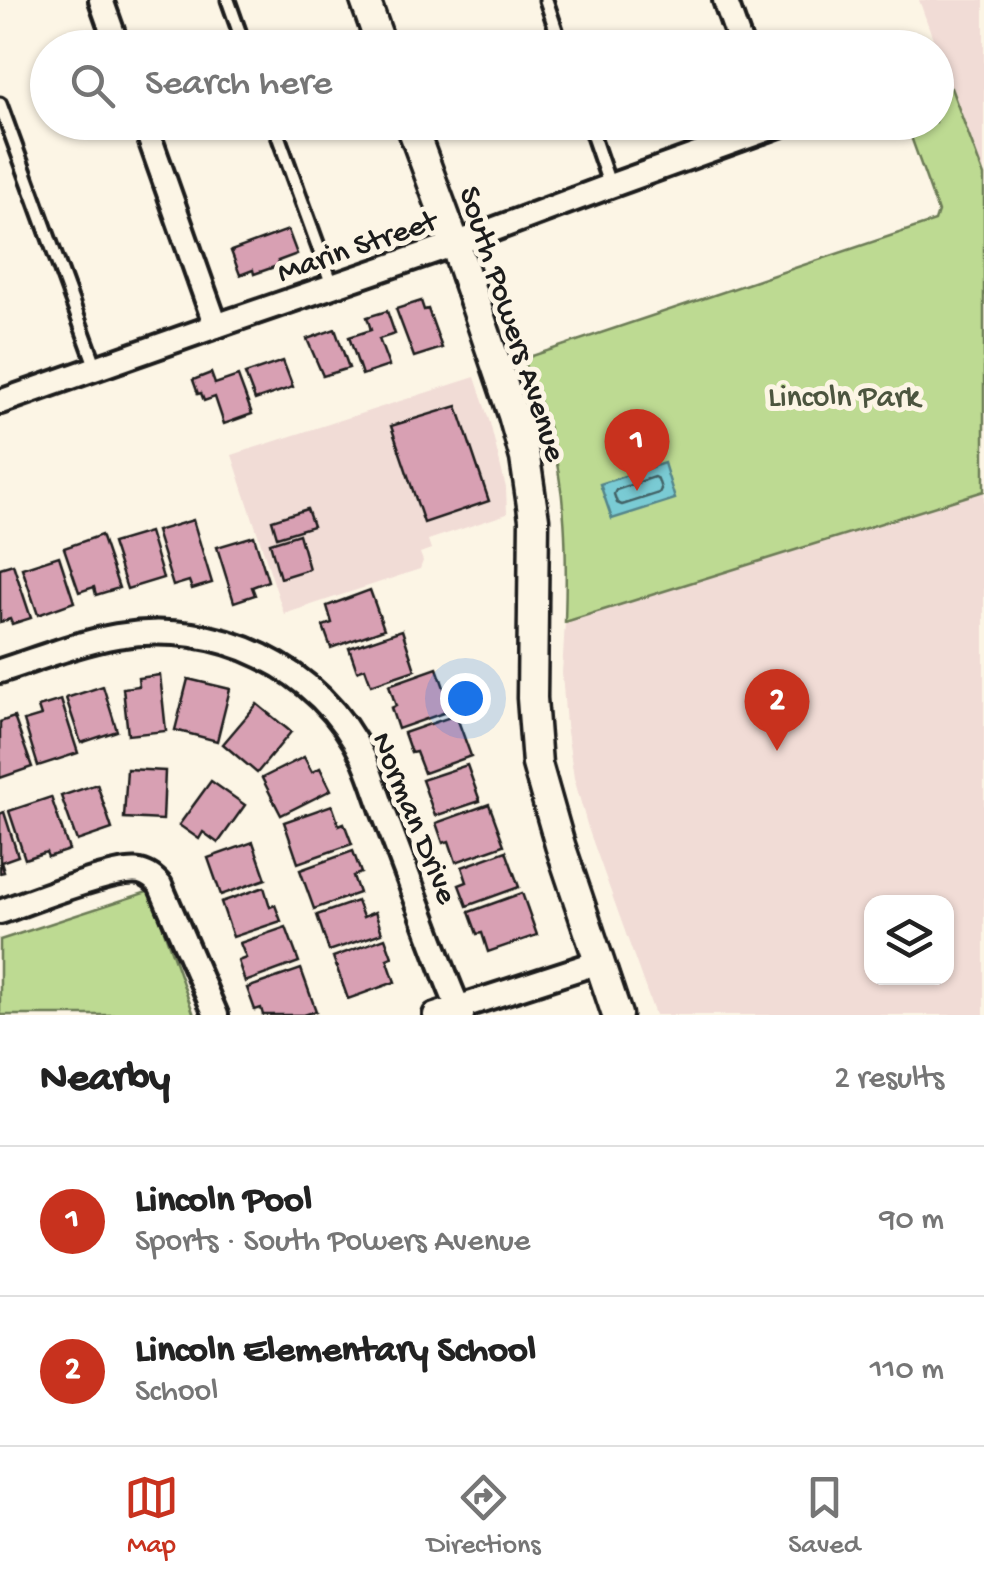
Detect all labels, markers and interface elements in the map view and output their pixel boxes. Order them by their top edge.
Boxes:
search box [30,30,954,140]
icon: search [65,58,120,113]
text: Search here [145,63,332,107]
street label: South Powers Avenue [448,182,573,467]
street label: Marin Street [273,203,445,294]
park label: Lincoln Park [768,380,923,418]
pin: 1 [604,408,670,491]
pin: 2 [744,668,810,751]
your location [440,673,491,724]
street label: Norman Drive [361,727,464,911]
map controls [864,895,954,985]
button: layers [864,895,954,985]
text: Nearby [40,1056,170,1105]
text: 2 results [834,1061,944,1099]
text: Lincoln Pool [135,1180,312,1224]
text: 1 [66,1202,79,1240]
text: 90 m [880,1202,944,1240]
text: Sports · South Powers Avenue [135,1224,530,1262]
text: Lincoln Elementary School [135,1330,536,1374]
text: 2 [65,1352,80,1390]
text: 110 m [870,1352,944,1390]
text: School [135,1374,218,1412]
tab: Map [124,1470,179,1563]
tab: Directions [427,1470,541,1563]
tab: Saved [788,1470,860,1563]

